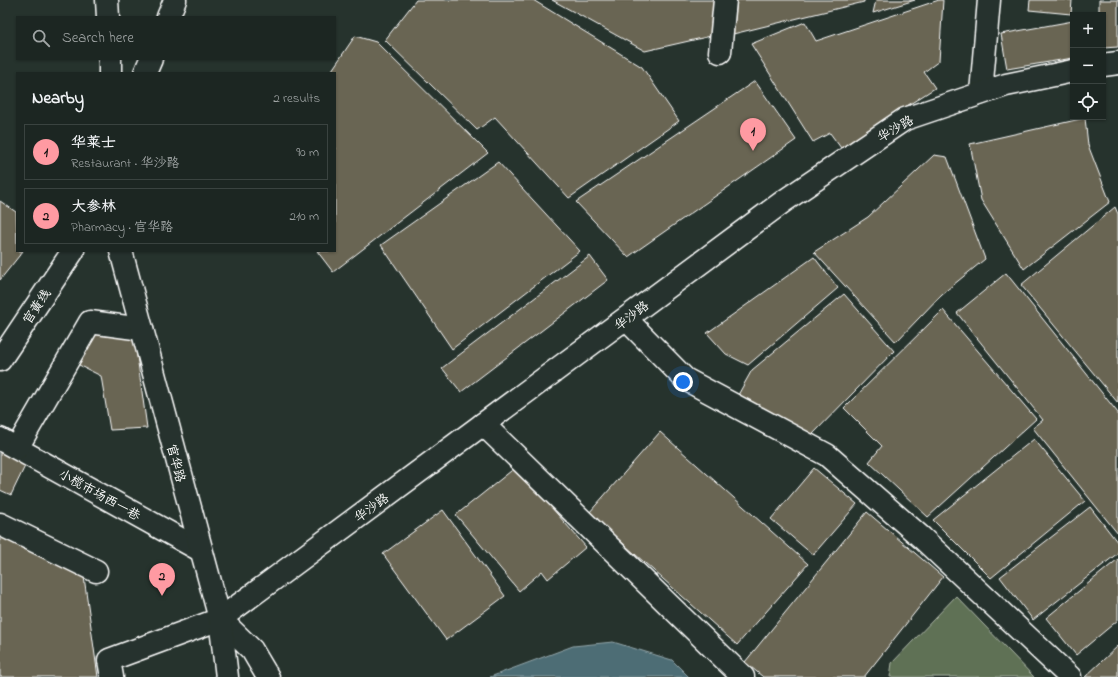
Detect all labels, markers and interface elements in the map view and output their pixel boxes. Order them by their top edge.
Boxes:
map controls [1070,12,1106,120]
button: + [1070,12,1106,48]
search box [16,16,336,60]
icon: search [30,27,52,49]
text: Search here [62,27,134,49]
button: − [1070,48,1106,84]
button: locate [1070,84,1106,120]
text: Nearby [32,86,84,111]
text: 2 results [273,89,320,108]
street label: 华沙路 [874,111,917,147]
pin: 1 [740,118,766,151]
text: 华莱士 [71,132,116,154]
text: 1 [44,143,48,162]
text: 90 m [296,143,319,162]
text: Restaurant · 华沙路 [71,154,180,173]
text: 大参林 [71,196,116,218]
text: 2 [43,207,49,226]
text: 210 m [289,207,319,226]
text: Pharmacy · 官华路 [71,218,173,237]
street label: 官黄线 [18,285,56,328]
street label: 华沙路 [611,297,653,336]
your location [673,372,693,392]
street label: 官华路 [161,442,190,485]
street label: 小榄市场西一巷 [55,465,144,526]
street label: 华沙路 [351,489,393,527]
pin: 2 [149,563,175,596]

